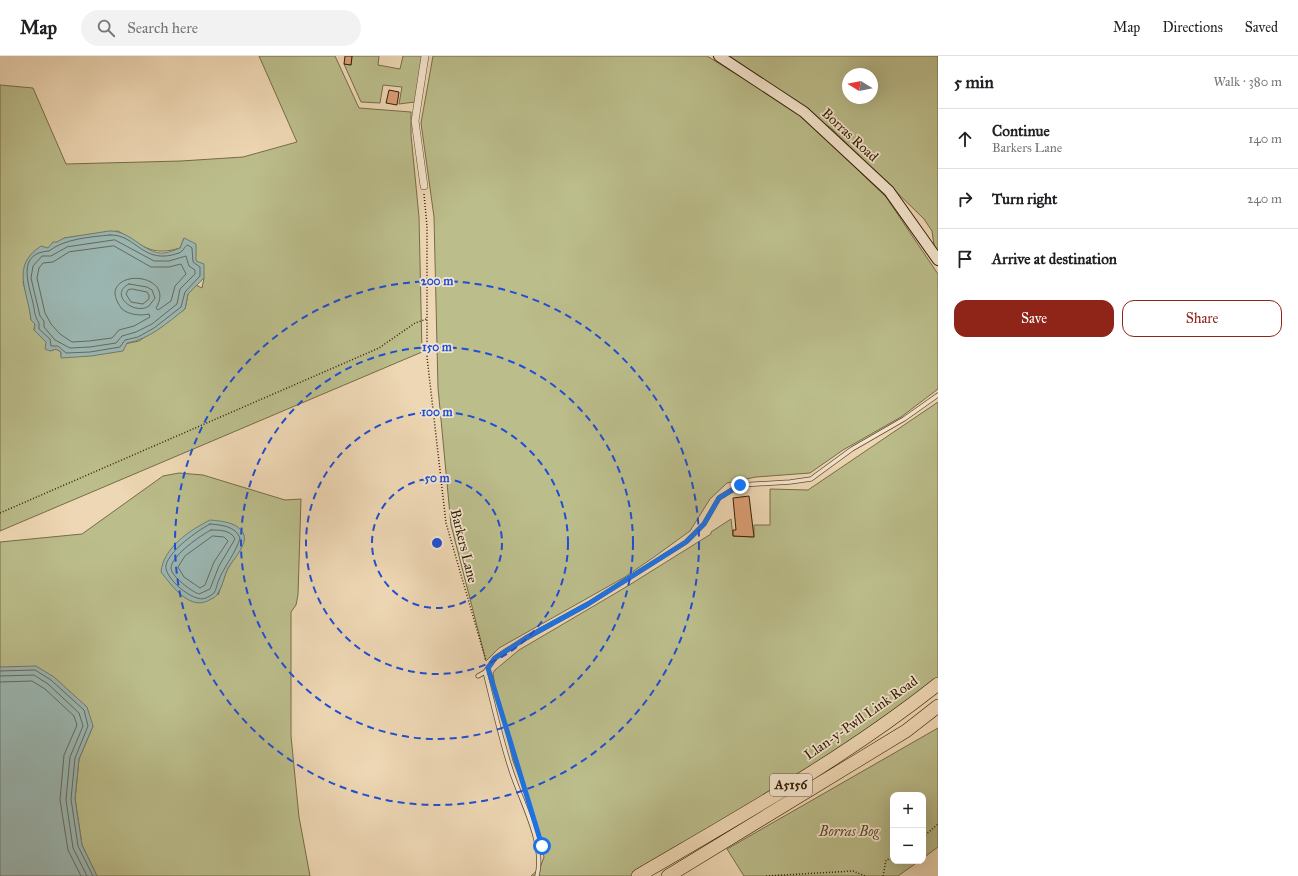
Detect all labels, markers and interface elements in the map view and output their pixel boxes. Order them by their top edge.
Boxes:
search box [81,10,361,46]
text: Map [20,16,57,39]
icon: search [95,17,117,39]
text: Search here [127,19,198,37]
text: Map [1113,19,1140,36]
text: Directions [1162,19,1223,36]
text: Saved [1245,19,1278,36]
north arrow [842,68,878,104]
text: 5 min [954,72,994,93]
text: Walk · 380 m [1213,74,1282,90]
street label: Borras Road [818,105,882,165]
text: Continue [992,122,1050,140]
icon: ahead [954,128,976,150]
text: 140 m [1248,131,1282,147]
text: Barkers Lane [992,140,1062,156]
icon: right [954,188,976,210]
text: Turn right [992,190,1057,208]
text: 240 m [1247,191,1282,207]
icon: arrive [954,248,976,270]
text: Arrive at destination [992,250,1117,268]
text: 200 m [421,274,454,288]
button: Save [954,300,1114,337]
button: Share [1122,300,1282,337]
text: 150 m [422,340,453,354]
text: 100 m [421,405,454,419]
text: 50 m [424,471,451,485]
route end [731,476,749,494]
street label: Barkers Lane [447,507,481,585]
centre of rings [430,536,444,550]
street label: Llan-y-Pwll Link Road [801,672,921,764]
road number: A5156 [770,774,812,796]
map controls [890,792,926,864]
button: + [890,792,926,828]
park label: Borras Bog [818,823,880,840]
button: − [890,828,926,864]
route start [533,837,551,855]

